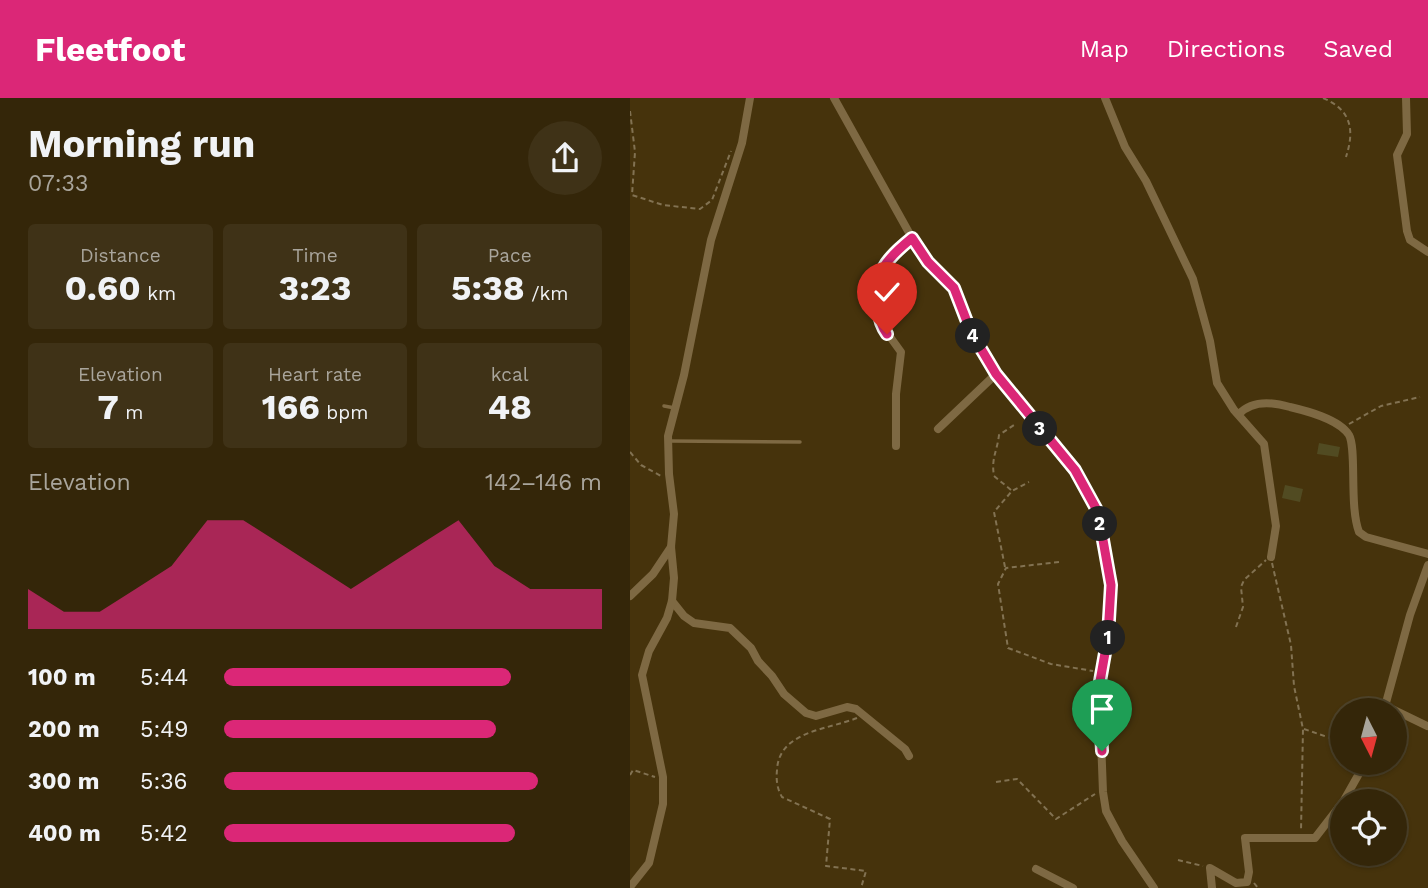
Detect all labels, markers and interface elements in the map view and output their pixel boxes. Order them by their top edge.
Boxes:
text: Fleetfoot [35,30,186,69]
text: Map [1080,35,1129,63]
text: Directions [1167,35,1285,63]
text: Saved [1323,35,1393,63]
button: share [528,121,602,195]
text: Morning run [28,122,255,166]
text: 07:33 [28,170,88,197]
text: Distance [80,244,161,267]
text: Time [292,244,338,267]
text: Pace [488,244,532,267]
pin [857,262,917,334]
text: 0.60 [65,267,141,309]
text: 3:23 [279,267,351,309]
text: 5:38 [451,267,525,309]
icon: check [868,273,906,311]
text: km [141,282,176,305]
text: /km [525,282,568,305]
pin: 4 [956,318,990,354]
text: 4 [966,324,979,347]
text: Elevation [78,363,163,386]
text: Heart rate [268,363,362,386]
text: kcal [491,363,528,386]
text: 7 [97,386,119,428]
text: 166 [262,386,320,428]
text: 48 [487,386,532,428]
text: m [119,401,143,424]
text: bpm [320,401,368,424]
pin: 3 [1022,412,1058,446]
text: 3 [1034,417,1045,440]
text: Elevation [28,469,131,496]
text: 142–146 m [485,469,602,496]
pin: 2 [1082,506,1118,542]
text: 2 [1094,512,1105,535]
pin: 1 [1091,620,1126,656]
text: 1 [1103,626,1112,649]
text: 100 m [28,664,96,691]
text: 5:44 [140,664,188,691]
pin [1072,679,1132,751]
icon: arrive [1083,690,1121,728]
north arrow [1330,698,1407,775]
map controls [1330,698,1407,866]
text: 200 m [28,716,100,743]
text: 5:49 [140,716,188,743]
text: 300 m [28,768,99,795]
text: 5:36 [140,768,188,795]
button: locate [1330,789,1407,866]
text: 400 m [28,820,101,847]
text: 5:42 [140,820,188,847]

